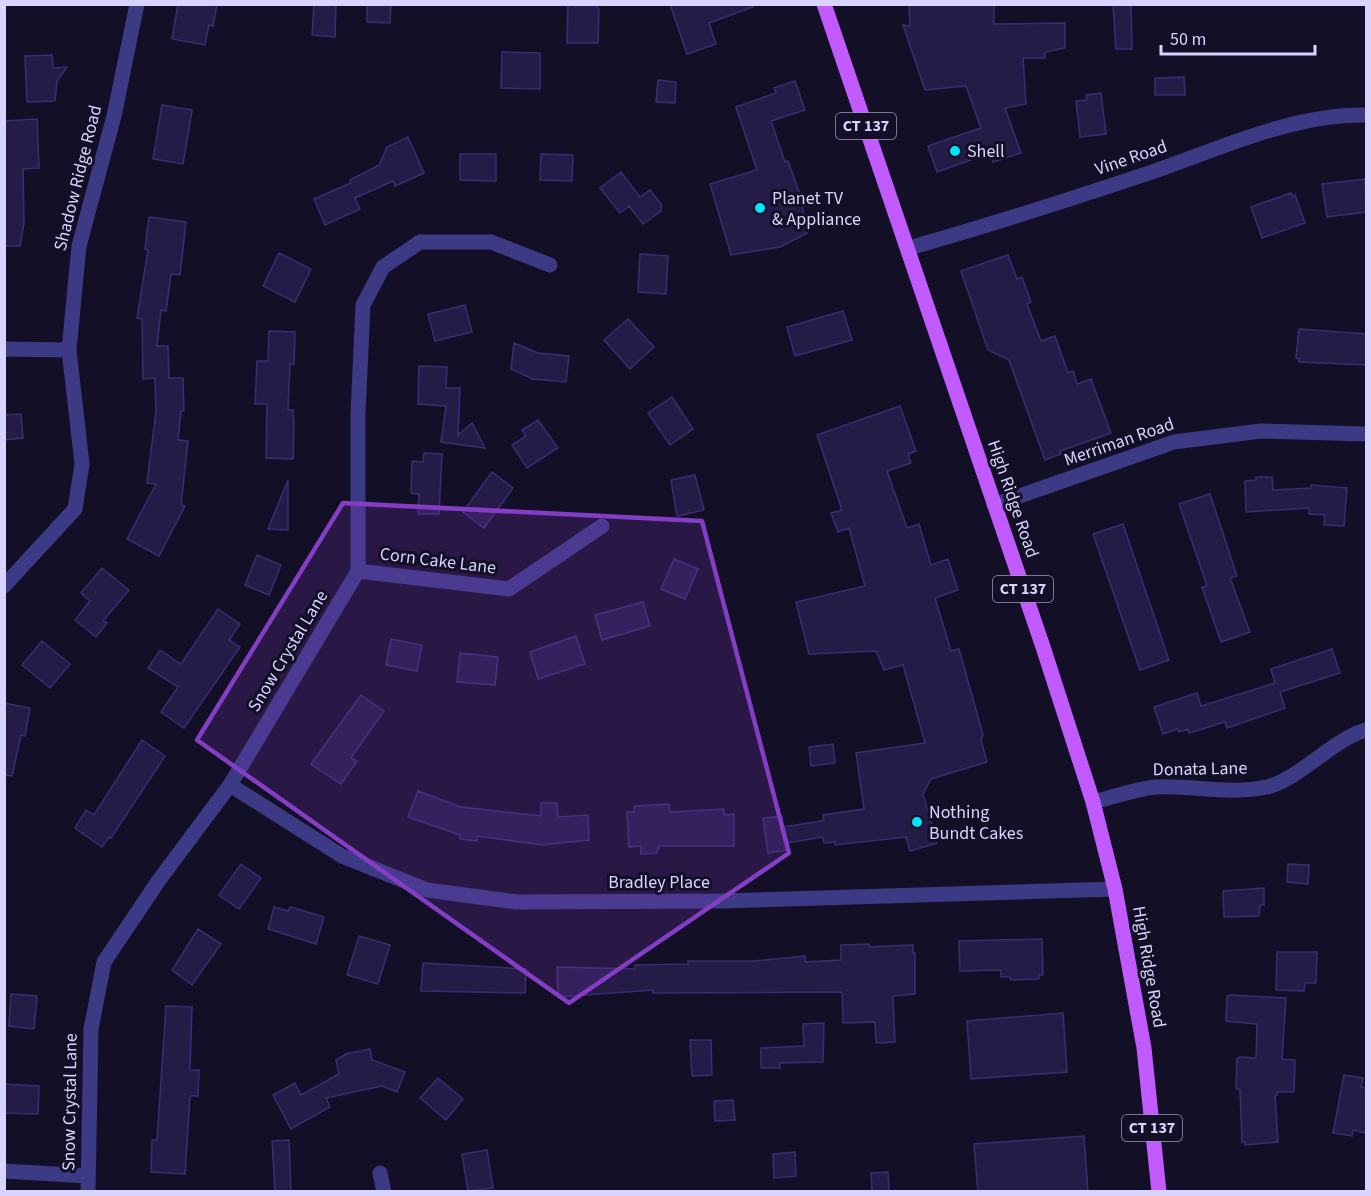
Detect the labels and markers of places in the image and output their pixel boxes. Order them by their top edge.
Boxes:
place label: Shell [967,139,1005,164]
marker: Shell [948,144,962,158]
place label: Planet TV & Appliance [772,186,861,232]
marker: Planet TV & Appliance [753,201,767,215]
place label: Nothing Bundt Cakes [929,800,1023,846]
marker: Nothing Bundt Cakes [910,815,924,829]

